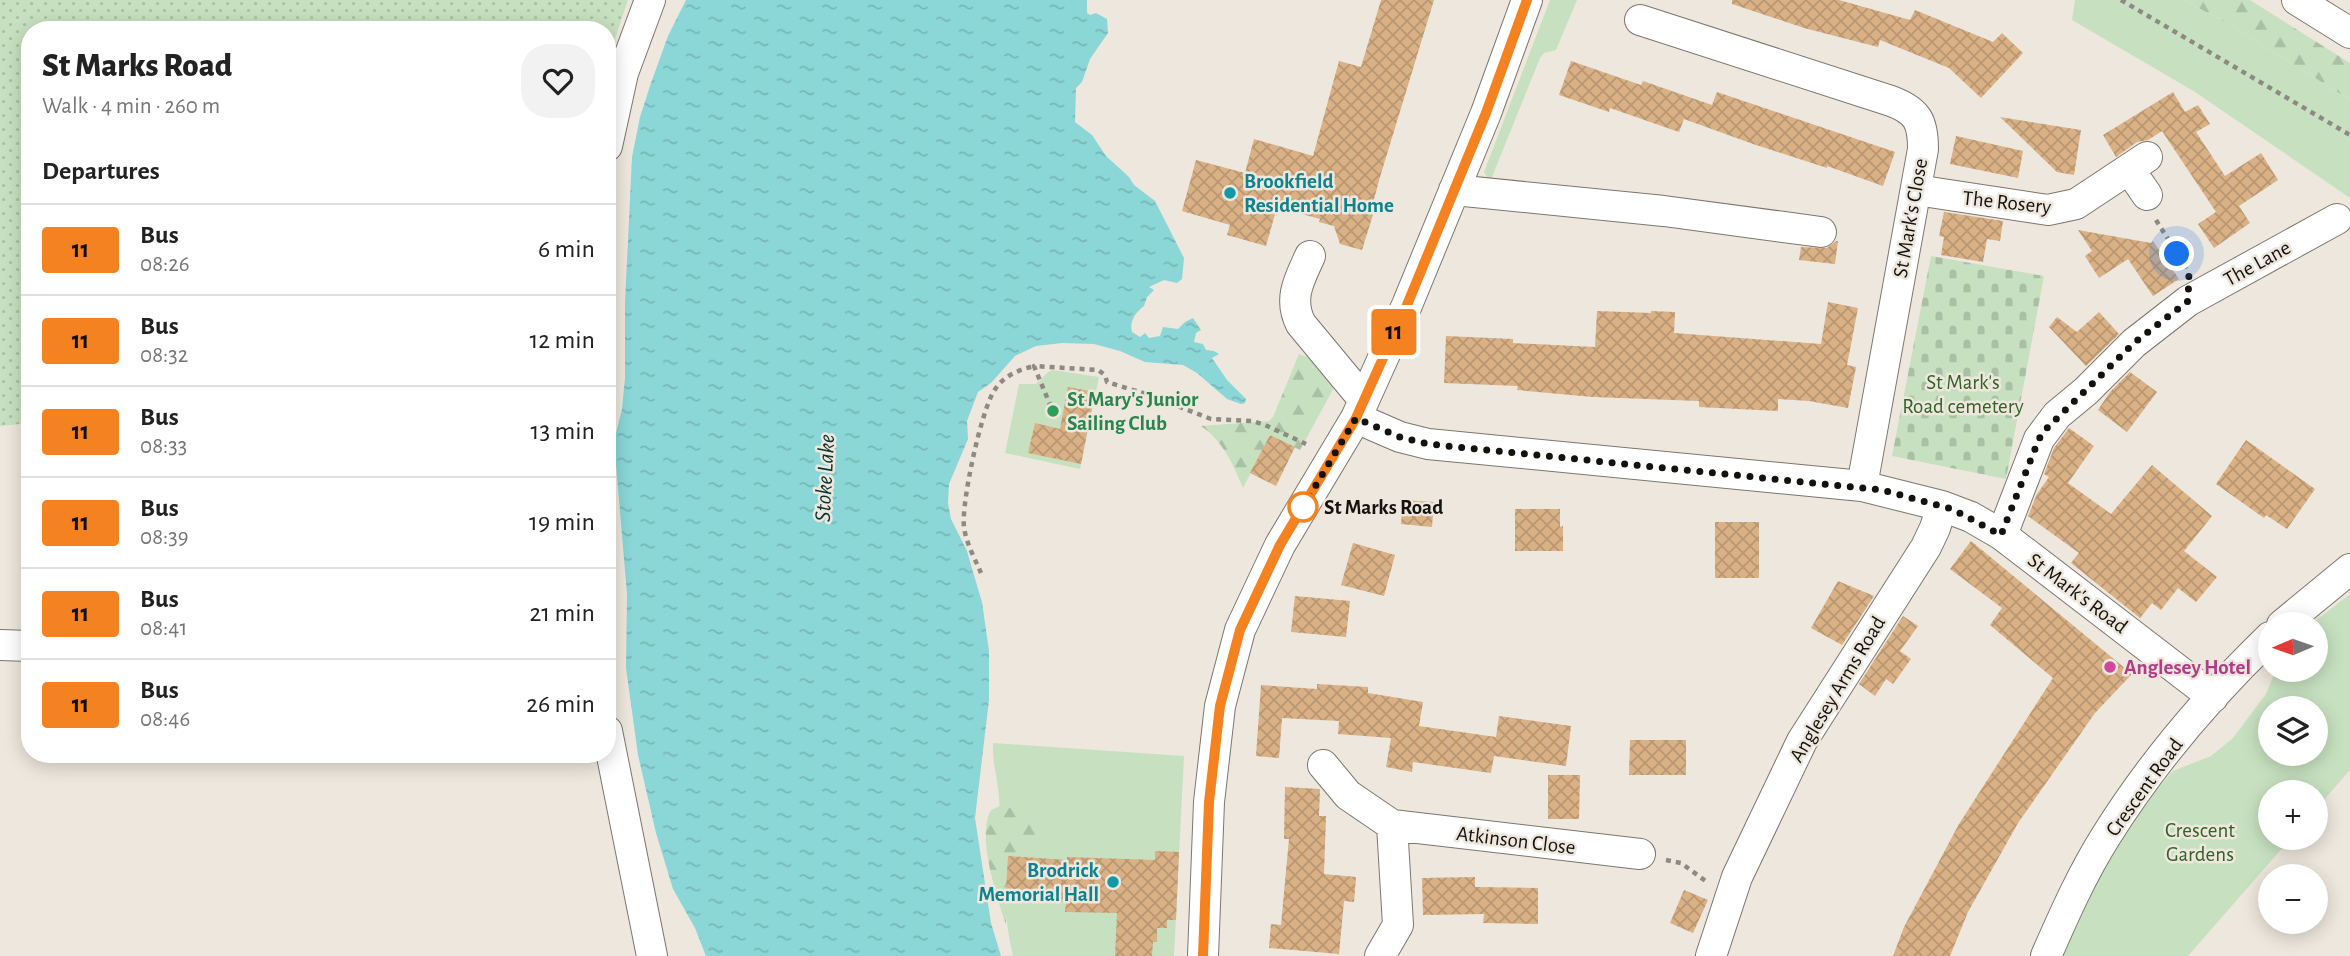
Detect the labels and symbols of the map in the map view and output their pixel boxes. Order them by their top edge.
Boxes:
street label: St Mark's Close [1890,157,1931,279]
place label: Brookfield Residential Home [1244,171,1394,216]
marker: Brookfield Residential Home [1222,185,1238,201]
street label: The Rosery [1962,187,2052,218]
your location [2159,236,2194,271]
street label: The Lane [2220,237,2294,290]
line badge: 11 [1362,309,1426,355]
park label: St Mark's Road cemetery [1902,372,2024,417]
place label: St Mary's Junior Sailing Club [1067,389,1199,434]
marker: St Mary's Junior Sailing Club [1045,403,1061,419]
water label: Stoke Lake [812,433,839,523]
marker: St Marks Road [1288,492,1318,522]
place label: St Marks Road [1324,497,1443,518]
street label: St Mark's Road [2024,549,2132,638]
street label: Anglesey Arms Road [1786,612,1889,766]
north arrow [2258,612,2328,682]
place label: Anglesey Hotel [2124,657,2251,678]
marker: Anglesey Hotel [2102,659,2118,675]
street label: Crescent Road [2102,734,2187,840]
park label: Crescent Gardens [2165,820,2235,865]
street label: Atkinson Close [1455,823,1577,858]
place label: Brodrick Memorial Hall [978,860,1100,905]
marker: Brodrick Memorial Hall [1105,874,1121,890]

